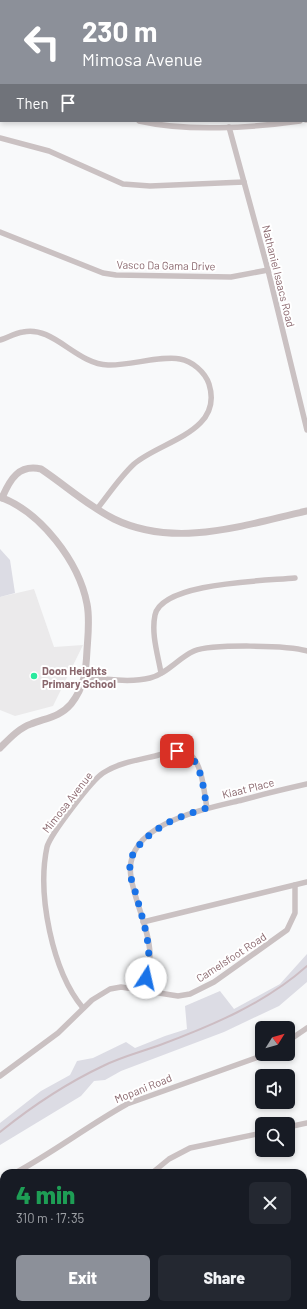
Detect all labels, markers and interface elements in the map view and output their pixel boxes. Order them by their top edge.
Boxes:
text: 230 m [82,14,157,48]
icon: left [16,16,68,68]
text: Mimosa Avenue [82,48,203,70]
icon: arrive [57,92,79,114]
text: Then [16,94,49,112]
street label: Nathaniel Isaacs Road [260,224,298,328]
street label: Vasco Da Gama Drive [116,258,216,272]
place label: Doon Heights Primary School [42,664,116,690]
marker: Doon Heights Primary School [29,671,39,681]
pin [160,734,194,768]
icon: arrive [166,740,188,762]
street label: Mimosa Avenue [39,769,95,835]
street label: Kiaat Place [221,775,275,801]
street label: Camelsfoot Road [194,930,268,984]
position arrow [125,957,167,999]
north arrow [255,1021,295,1061]
map controls [255,1021,295,1157]
button: sound [255,1069,295,1109]
street label: Mopani Road [112,1071,174,1105]
button: search [255,1117,295,1157]
text: 4 min [16,1180,75,1209]
button: close [249,1182,291,1224]
text: 310 m · 17:35 [16,1210,84,1226]
button: Exit [16,1255,150,1301]
button: Share [158,1255,291,1301]

